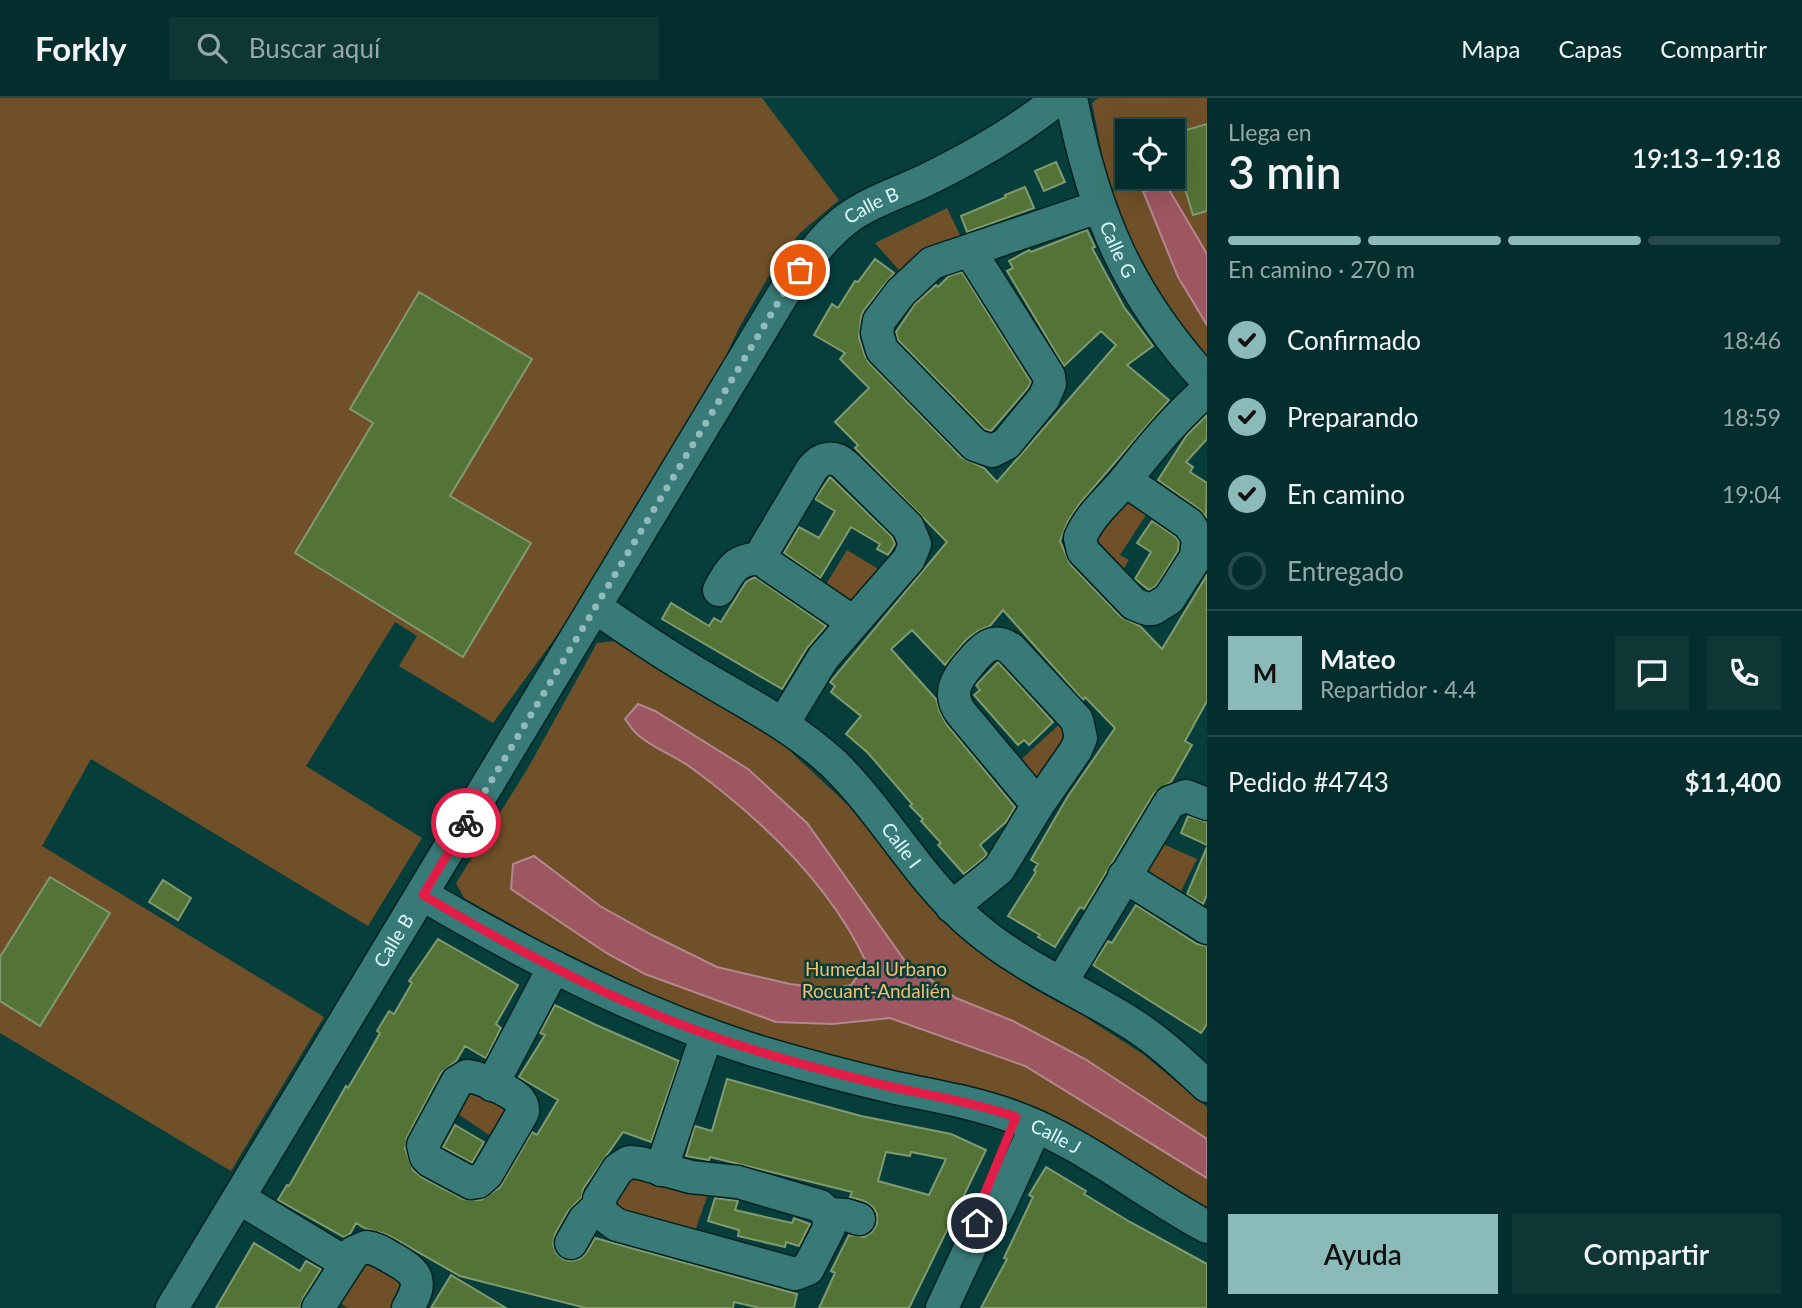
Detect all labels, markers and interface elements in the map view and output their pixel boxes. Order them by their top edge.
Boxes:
search box [169,17,659,80]
text: Forkly [35,28,127,68]
icon: search [193,29,231,67]
text: Buscar aquí [249,32,380,64]
text: Mapa [1461,34,1520,63]
text: Capas [1558,34,1622,63]
text: Compartir [1660,34,1767,63]
text: Llega en [1228,118,1312,146]
map controls [1115,119,1185,189]
button: locate [1115,119,1185,189]
text: 19:13–19:18 [1632,142,1781,174]
text: 3 min [1228,144,1342,199]
street label: Calle B [839,181,902,228]
street label: Calle G [1096,218,1141,282]
pin [770,240,830,300]
icon: bag [781,251,819,289]
text: En camino · 270 m [1228,255,1415,283]
icon: check [1228,321,1266,359]
text: Confirmado [1287,324,1421,356]
text: 18:46 [1722,326,1781,354]
icon: check [1228,398,1266,436]
text: Preparando [1287,401,1419,433]
text: 18:59 [1722,403,1781,431]
icon: check [1228,475,1266,513]
text: En camino [1287,478,1405,510]
text: 19:04 [1722,480,1781,508]
text: Entregado [1287,555,1404,587]
button: chat [1615,636,1689,710]
button: phone [1707,636,1781,710]
text: Mateo [1320,643,1396,675]
text: M [1253,657,1277,689]
text: Repartidor · 4.4 [1320,675,1476,703]
text: Pedido #4743 [1228,766,1389,798]
text: $11,400 [1684,766,1781,798]
courier [431,788,501,858]
icon: bike [447,804,485,842]
street label: Calle I [877,818,927,872]
street label: Calle B [368,909,418,971]
park label: Humedal Urbano Rocuant-Andalién [802,957,950,1002]
street label: Calle J [1027,1113,1085,1158]
pin [947,1193,1007,1253]
icon: home [958,1204,996,1242]
button: Ayuda [1228,1214,1498,1294]
button: Compartir [1512,1214,1781,1294]

